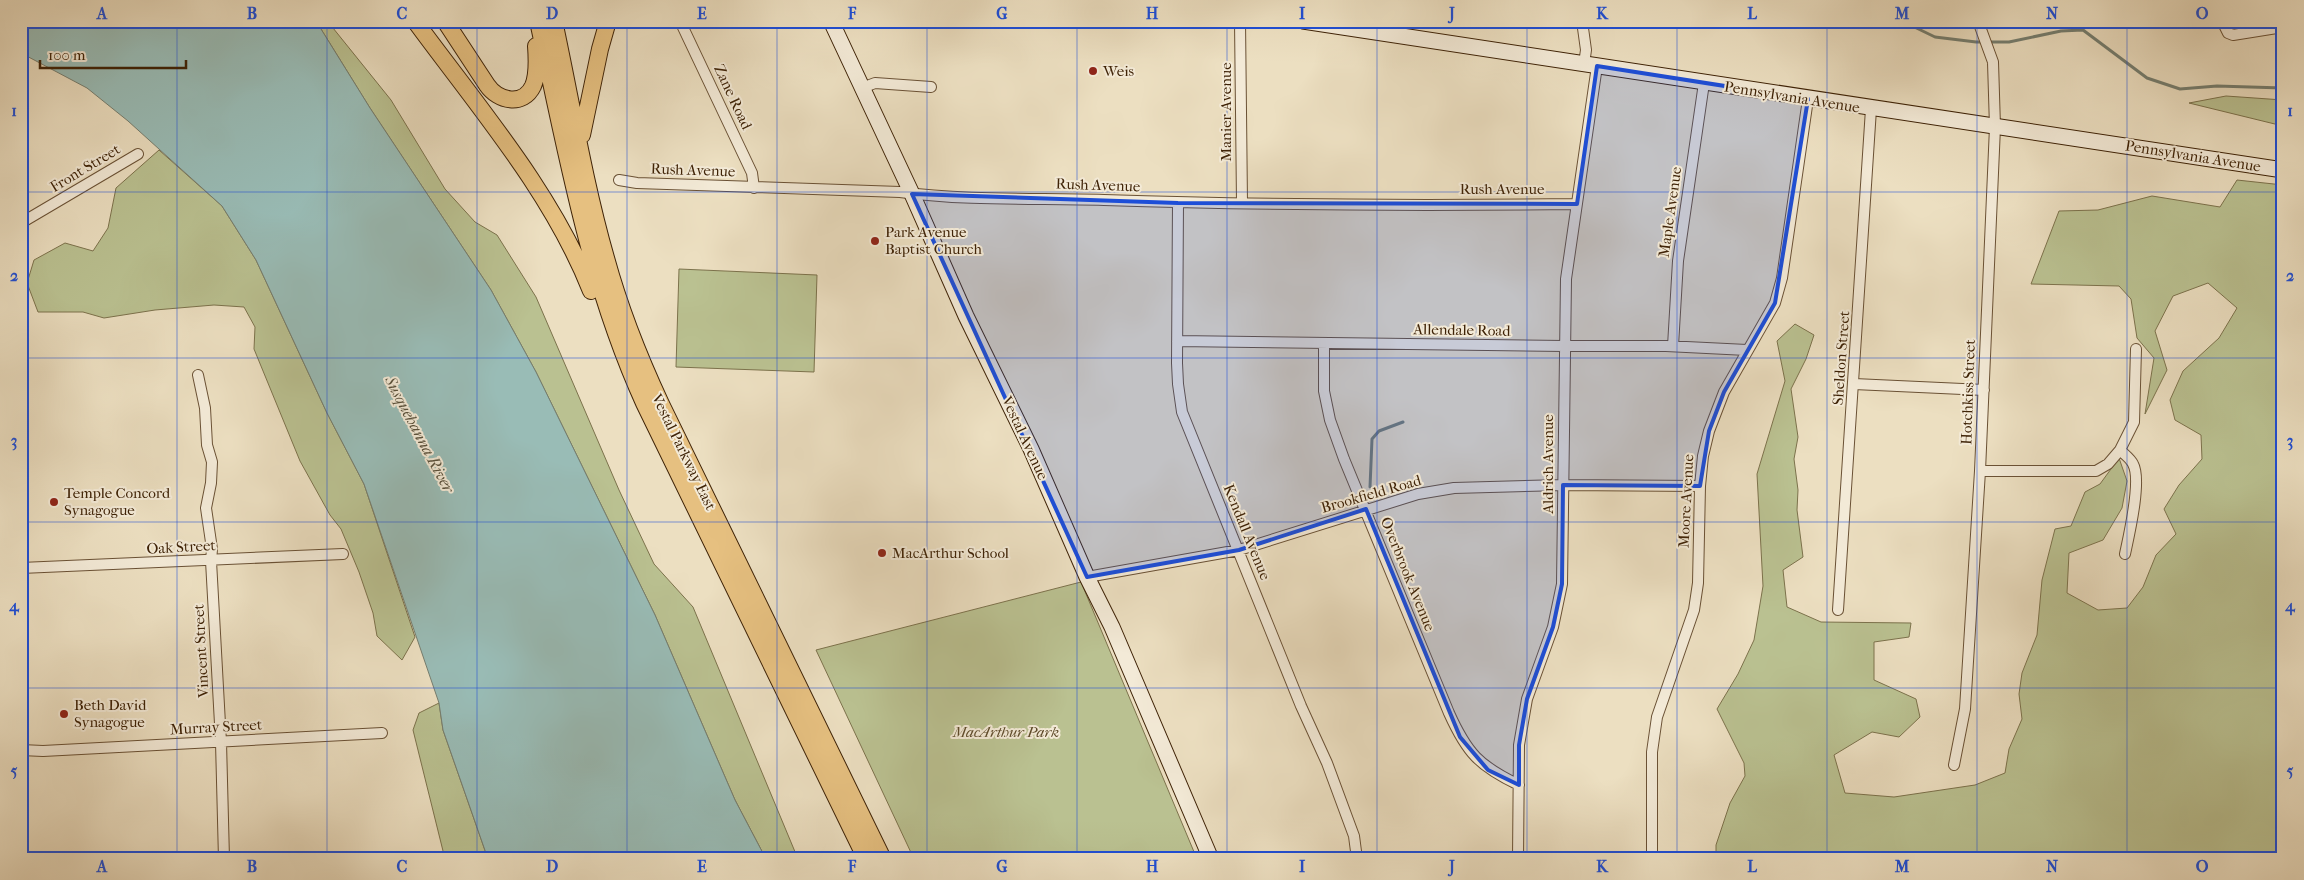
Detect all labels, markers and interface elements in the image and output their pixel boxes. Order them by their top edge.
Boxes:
text: A [96,4,108,23]
text: B [247,4,257,23]
text: C [397,4,408,23]
text: D [546,4,558,23]
text: E [697,4,707,23]
text: F [847,4,857,23]
text: G [996,4,1008,23]
text: H [1146,4,1159,23]
text: I [1299,4,1306,23]
text: J [1447,4,1455,24]
text: K [1596,4,1609,23]
text: L [1747,4,1757,23]
text: M [1894,4,1910,23]
text: N [2046,4,2059,23]
text: O [2196,4,2209,23]
scale bar [40,38,186,70]
text: 100 m [48,46,86,64]
street label: Zane Road [710,62,756,133]
place label: Weis [1102,62,1135,80]
street label: Manier Avenue [1217,62,1235,162]
marker: Weis [1087,65,1099,77]
street label: Pennsylvania Avenue [1723,77,1862,117]
text: 1 [11,101,17,120]
text: 1 [2287,101,2293,120]
street label: Pennsylvania Avenue [2124,136,2263,176]
street label: Front Street [47,140,124,196]
street label: Rush Avenue [650,160,736,180]
street label: Maple Avenue [1655,165,1685,259]
street label: Rush Avenue [1055,175,1141,195]
street label: Rush Avenue [1460,180,1545,198]
place label: Park Avenue Baptist Church [885,223,982,258]
marker: Park Avenue Baptist Church [869,235,881,247]
text: 2 [10,266,18,285]
text: 2 [2286,266,2294,285]
street label: Sheldon Street [1829,309,1853,406]
street label: Allendale Road [1412,320,1512,340]
street label: Hotchkiss Street [1957,338,1979,445]
water label: Susquehanna River [380,372,459,497]
street label: Vestal Parkway East [648,390,720,514]
street label: Vestal Avenue [997,393,1052,483]
street label: Aldrich Avenue [1539,414,1557,515]
text: 3 [11,431,17,451]
text: 3 [2287,431,2293,451]
street label: Moore Avenue [1675,453,1697,548]
street label: Brookfield Road [1319,471,1424,517]
street label: Kendall Avenue [1220,481,1275,583]
place label: Temple Concord Synagogue [64,484,171,519]
marker: Temple Concord Synagogue [48,496,60,508]
street label: Overbrook Avenue [1377,514,1439,634]
street label: Oak Street [146,536,217,558]
place label: MacArthur School [892,544,1009,562]
marker: MacArthur School [876,547,888,559]
text: 4 [8,596,20,616]
text: 4 [2284,596,2296,616]
street label: Vincent Street [190,603,212,699]
place label: Beth David Synagogue [74,696,147,731]
marker: Beth David Synagogue [58,708,70,720]
street label: Murray Street [169,716,263,738]
park label: MacArthur Park [952,723,1059,741]
text: 5 [11,761,18,780]
text: 5 [2287,761,2294,780]
text: A [96,857,108,876]
text: B [247,857,257,876]
text: C [397,857,408,876]
text: D [546,857,558,876]
text: E [697,857,707,876]
text: F [847,857,857,876]
text: G [996,857,1008,876]
text: H [1146,857,1159,876]
text: I [1299,857,1306,876]
text: J [1447,857,1455,877]
text: K [1596,857,1609,876]
text: L [1747,857,1757,876]
text: M [1894,857,1910,876]
text: N [2046,857,2059,876]
text: O [2196,857,2209,876]

